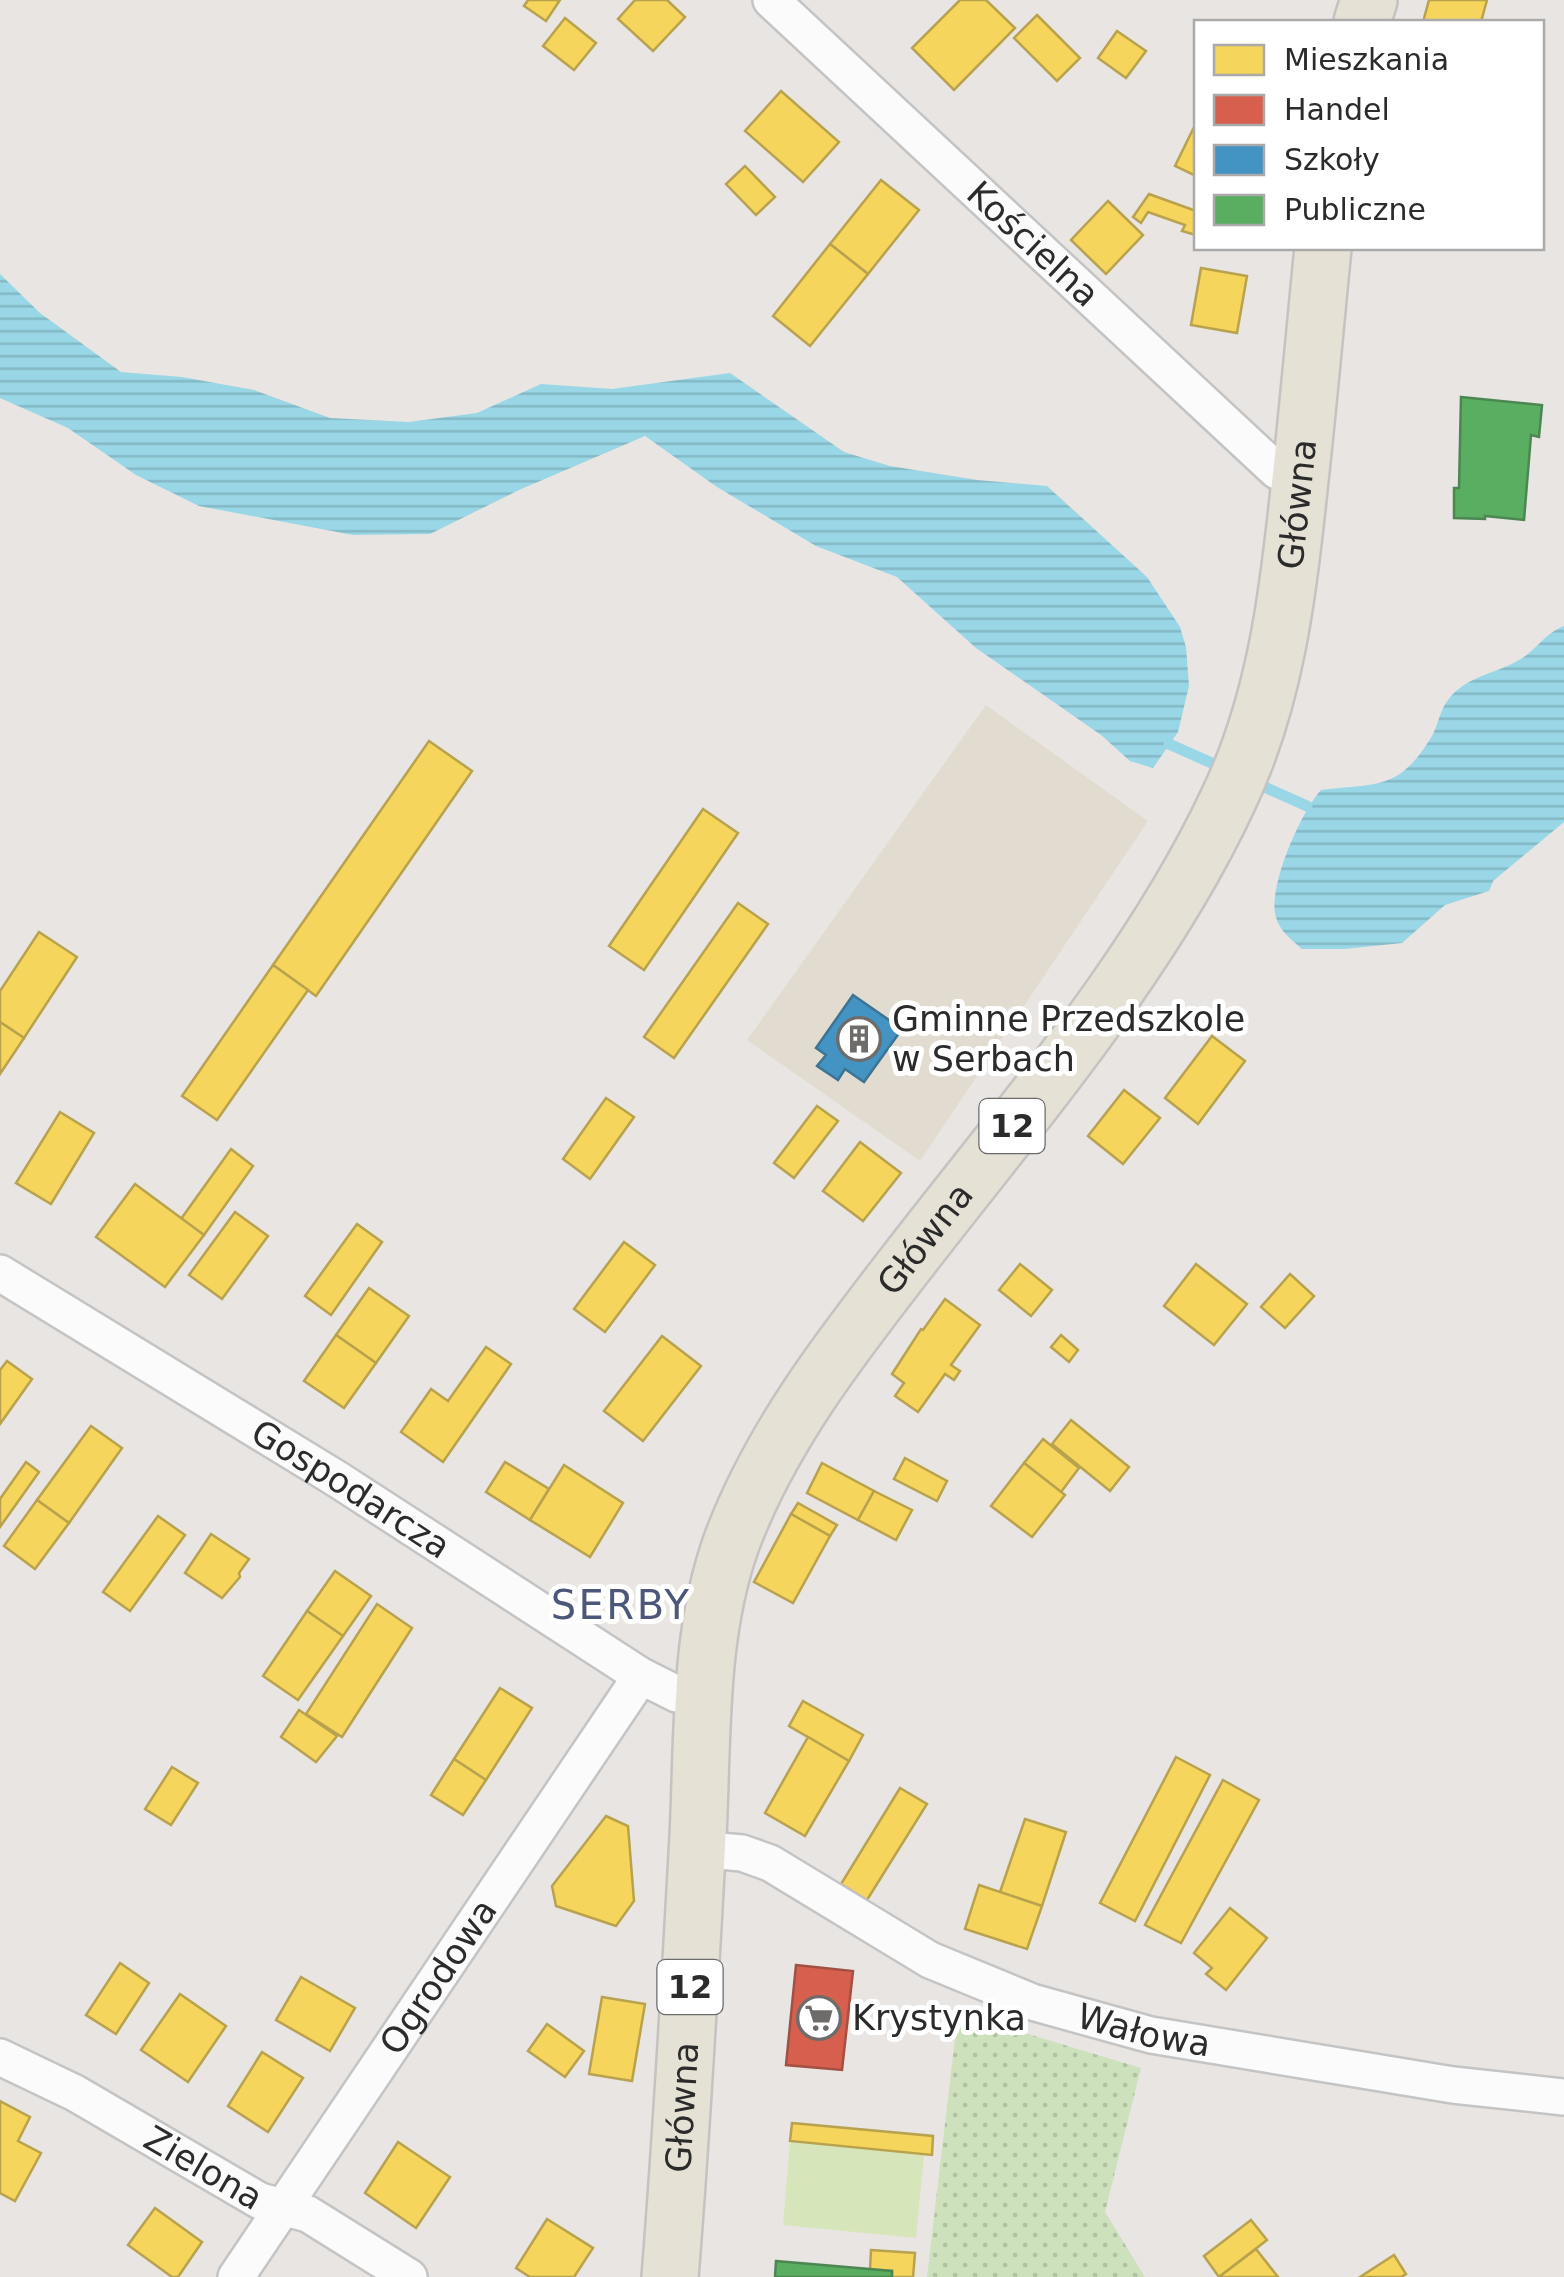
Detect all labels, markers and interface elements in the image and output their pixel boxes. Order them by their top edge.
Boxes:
legend [1194,20,1544,250]
text: Mieszkania [1284,42,1449,77]
text: Handel [1284,92,1390,127]
text: Szkoły [1284,142,1380,177]
street label: Kościelna [959,173,1107,315]
text: Publiczne [1284,192,1426,227]
street label: Główna [1270,437,1324,572]
place label: Gminne Przedszkole w Serbach [892,999,1245,1079]
building icon: Gminne Przedszkole w Serbach [836,1016,882,1062]
road number: 12 [980,1099,1044,1153]
street label: Główna [869,1175,981,1303]
street label: Gospodarcza [244,1412,457,1567]
district label: SERBY [551,1582,691,1628]
street label: Ogrodowa [372,1892,505,2062]
road number: 12 [658,1960,722,2014]
supermarket icon: Krystynka [796,1995,842,2041]
street label: Wałowa [1073,1996,1213,2065]
place label: Krystynka [852,1998,1026,2038]
street label: Główna [658,2041,706,2174]
street label: Zielona [137,2118,270,2218]

